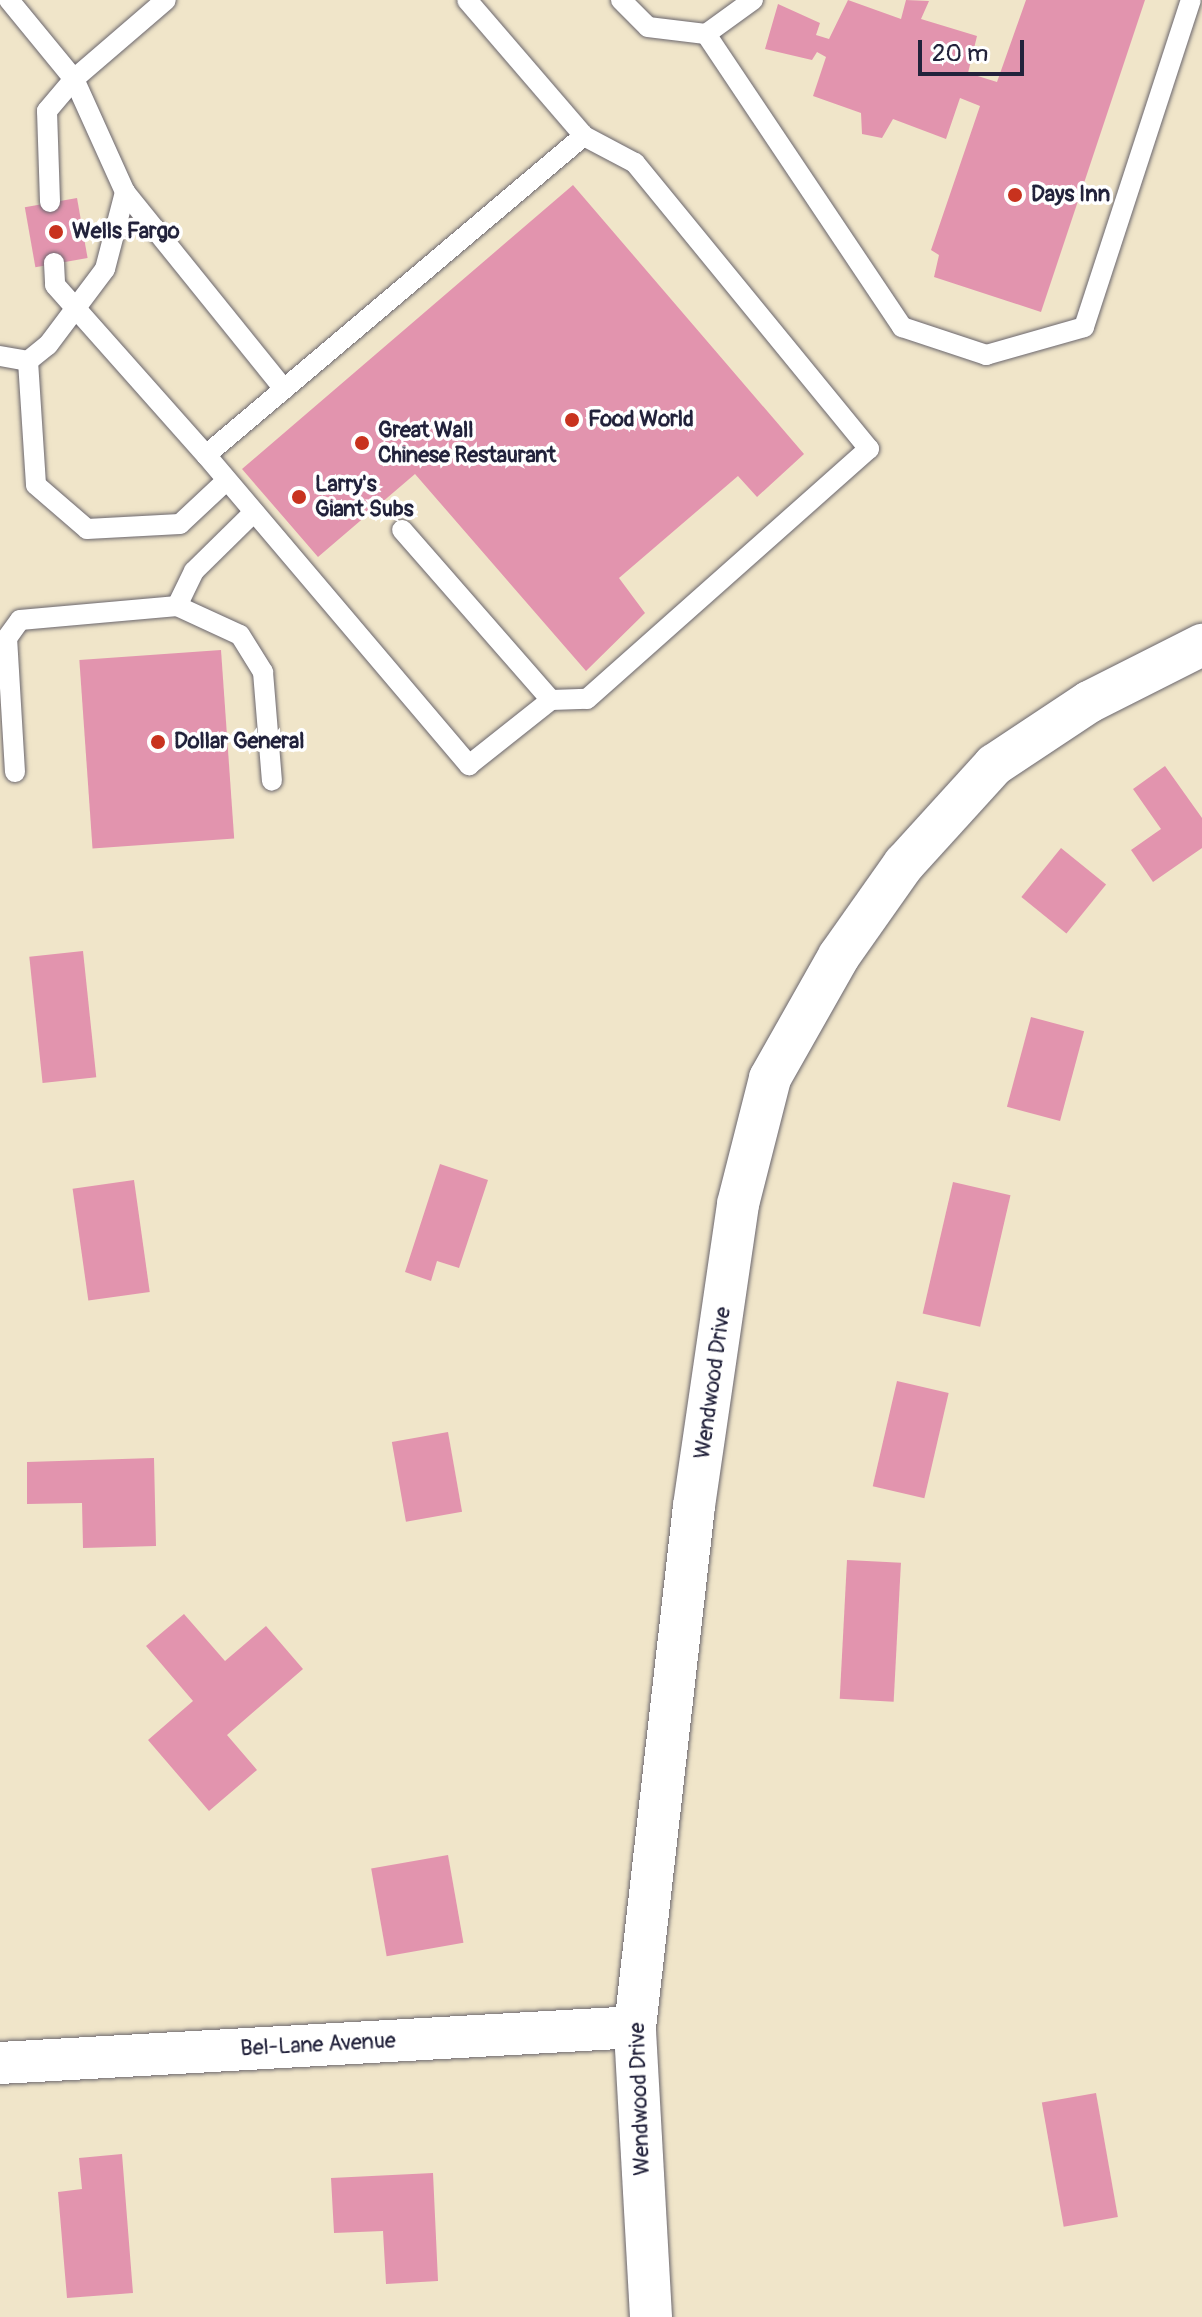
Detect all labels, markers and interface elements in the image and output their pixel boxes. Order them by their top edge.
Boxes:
scale bar [922,24,1028,74]
text: 20 m [932,39,988,68]
place label: Days Inn [1031,182,1110,208]
marker: Days Inn [1006,186,1024,204]
place label: Wells Fargo [72,219,180,245]
marker: Wells Fargo [47,223,65,241]
place label: Food World [588,407,694,433]
marker: Food World [563,411,581,429]
place label: Great Wall Chinese Restaurant [378,417,556,468]
marker: Great Wall Chinese Restaurant [353,434,371,452]
place label: Larry's Giant Subs [315,471,413,522]
marker: Larry's Giant Subs [290,488,308,506]
place label: Dollar General [174,729,305,755]
marker: Dollar General [149,733,167,751]
street label: Wendwood Drive [689,1305,737,1461]
street label: Wendwood Drive [624,2022,656,2176]
street label: Bel-Lane Avenue [240,2028,396,2062]

